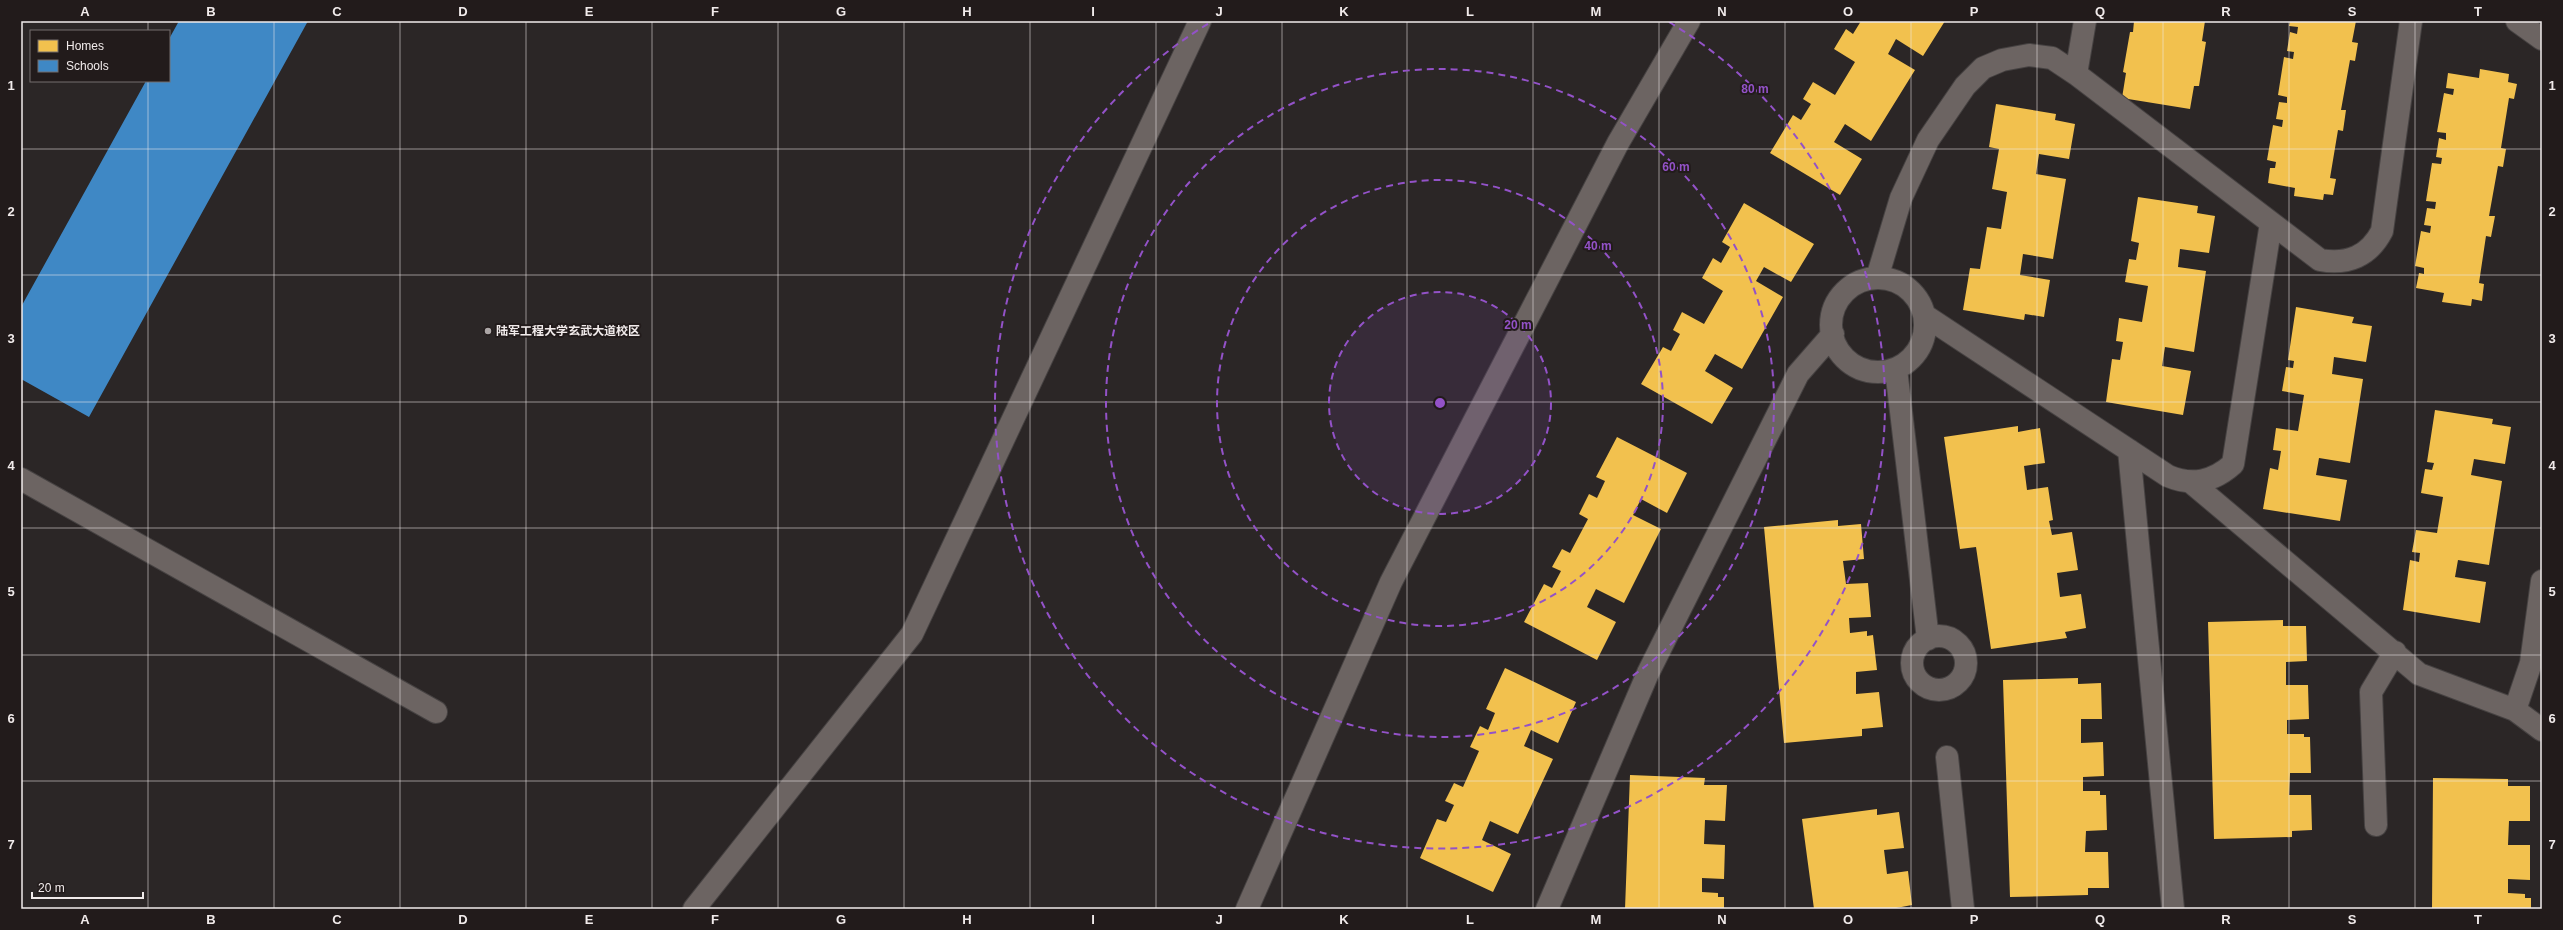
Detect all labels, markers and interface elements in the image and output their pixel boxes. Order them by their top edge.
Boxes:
text: A [80,4,90,19]
text: B [206,4,216,19]
text: C [332,4,342,19]
text: D [458,4,468,19]
text: E [585,4,594,19]
text: F [711,4,719,19]
text: G [836,4,846,19]
text: H [962,4,972,19]
text: I [1091,4,1095,19]
text: J [1215,4,1223,19]
text: K [1339,4,1349,19]
text: L [1466,4,1474,19]
text: M [1591,4,1601,19]
text: N [1717,4,1727,19]
text: O [1843,4,1853,19]
text: P [1970,4,1979,19]
text: Q [2095,4,2105,19]
text: R [2221,4,2231,19]
text: S [2348,4,2357,19]
text: T [2474,4,2482,19]
legend [30,30,170,82]
text: Homes [66,39,104,53]
text: Schools [66,59,109,73]
text: 1 [7,78,15,93]
text: 1 [2548,78,2556,93]
text: 80 m [1741,82,1769,96]
text: 60 m [1662,160,1690,174]
text: 2 [7,204,15,219]
text: 2 [2548,204,2556,219]
text: 40 m [1584,239,1612,253]
text: 20 m [1504,318,1532,332]
place label: 陆军工程大学玄武大道校区 [496,324,640,338]
marker: 陆军工程大学玄武大道校区 [483,326,493,336]
text: 3 [7,331,15,346]
text: 3 [2548,331,2556,346]
centre of rings [1433,396,1447,410]
text: 4 [7,458,15,473]
text: 4 [2548,458,2556,473]
text: 5 [7,584,15,599]
text: 5 [2548,584,2556,599]
text: 6 [7,711,15,726]
text: 6 [2548,711,2556,726]
text: 7 [7,837,15,852]
text: 7 [2548,837,2556,852]
scale bar [32,874,143,900]
text: 20 m [38,881,65,895]
text: A [80,912,90,927]
text: B [206,912,216,927]
text: C [332,912,342,927]
text: D [458,912,468,927]
text: E [585,912,594,927]
text: F [711,912,719,927]
text: G [836,912,846,927]
text: H [962,912,972,927]
text: I [1091,912,1095,927]
text: J [1215,912,1223,927]
text: K [1339,912,1349,927]
text: L [1466,912,1474,927]
text: M [1591,912,1601,927]
text: N [1717,912,1727,927]
text: O [1843,912,1853,927]
text: P [1970,912,1979,927]
text: Q [2095,912,2105,927]
text: R [2221,912,2231,927]
text: S [2348,912,2357,927]
text: T [2474,912,2482,927]

